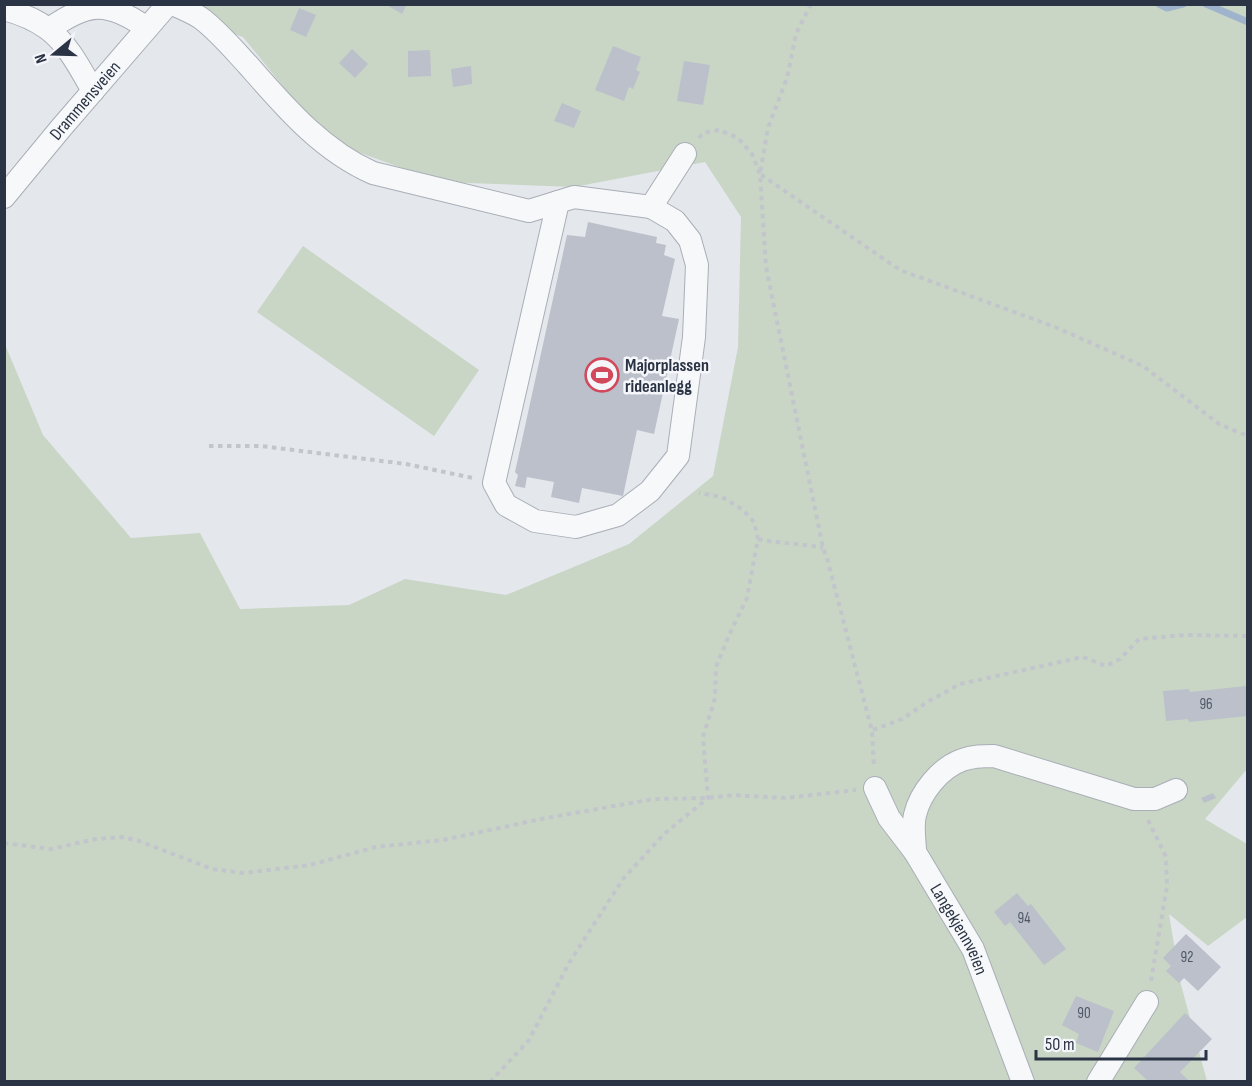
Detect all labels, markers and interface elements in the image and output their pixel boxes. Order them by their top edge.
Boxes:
north arrow [24,24,84,84]
text: N [31,51,52,66]
street label: Drammensveien [45,57,125,144]
place label: Majorplassen rideanlegg [625,355,709,397]
sports icon: Majorplassen rideanlegg [584,357,620,393]
house number: 96 [1199,695,1213,714]
street label: Langekjennveien [926,880,992,978]
house number: 94 [1018,909,1030,928]
house number: 92 [1181,948,1193,967]
house number: 90 [1077,1004,1091,1023]
scale bar [1036,1023,1206,1061]
text: 50 m [1045,1034,1075,1055]

